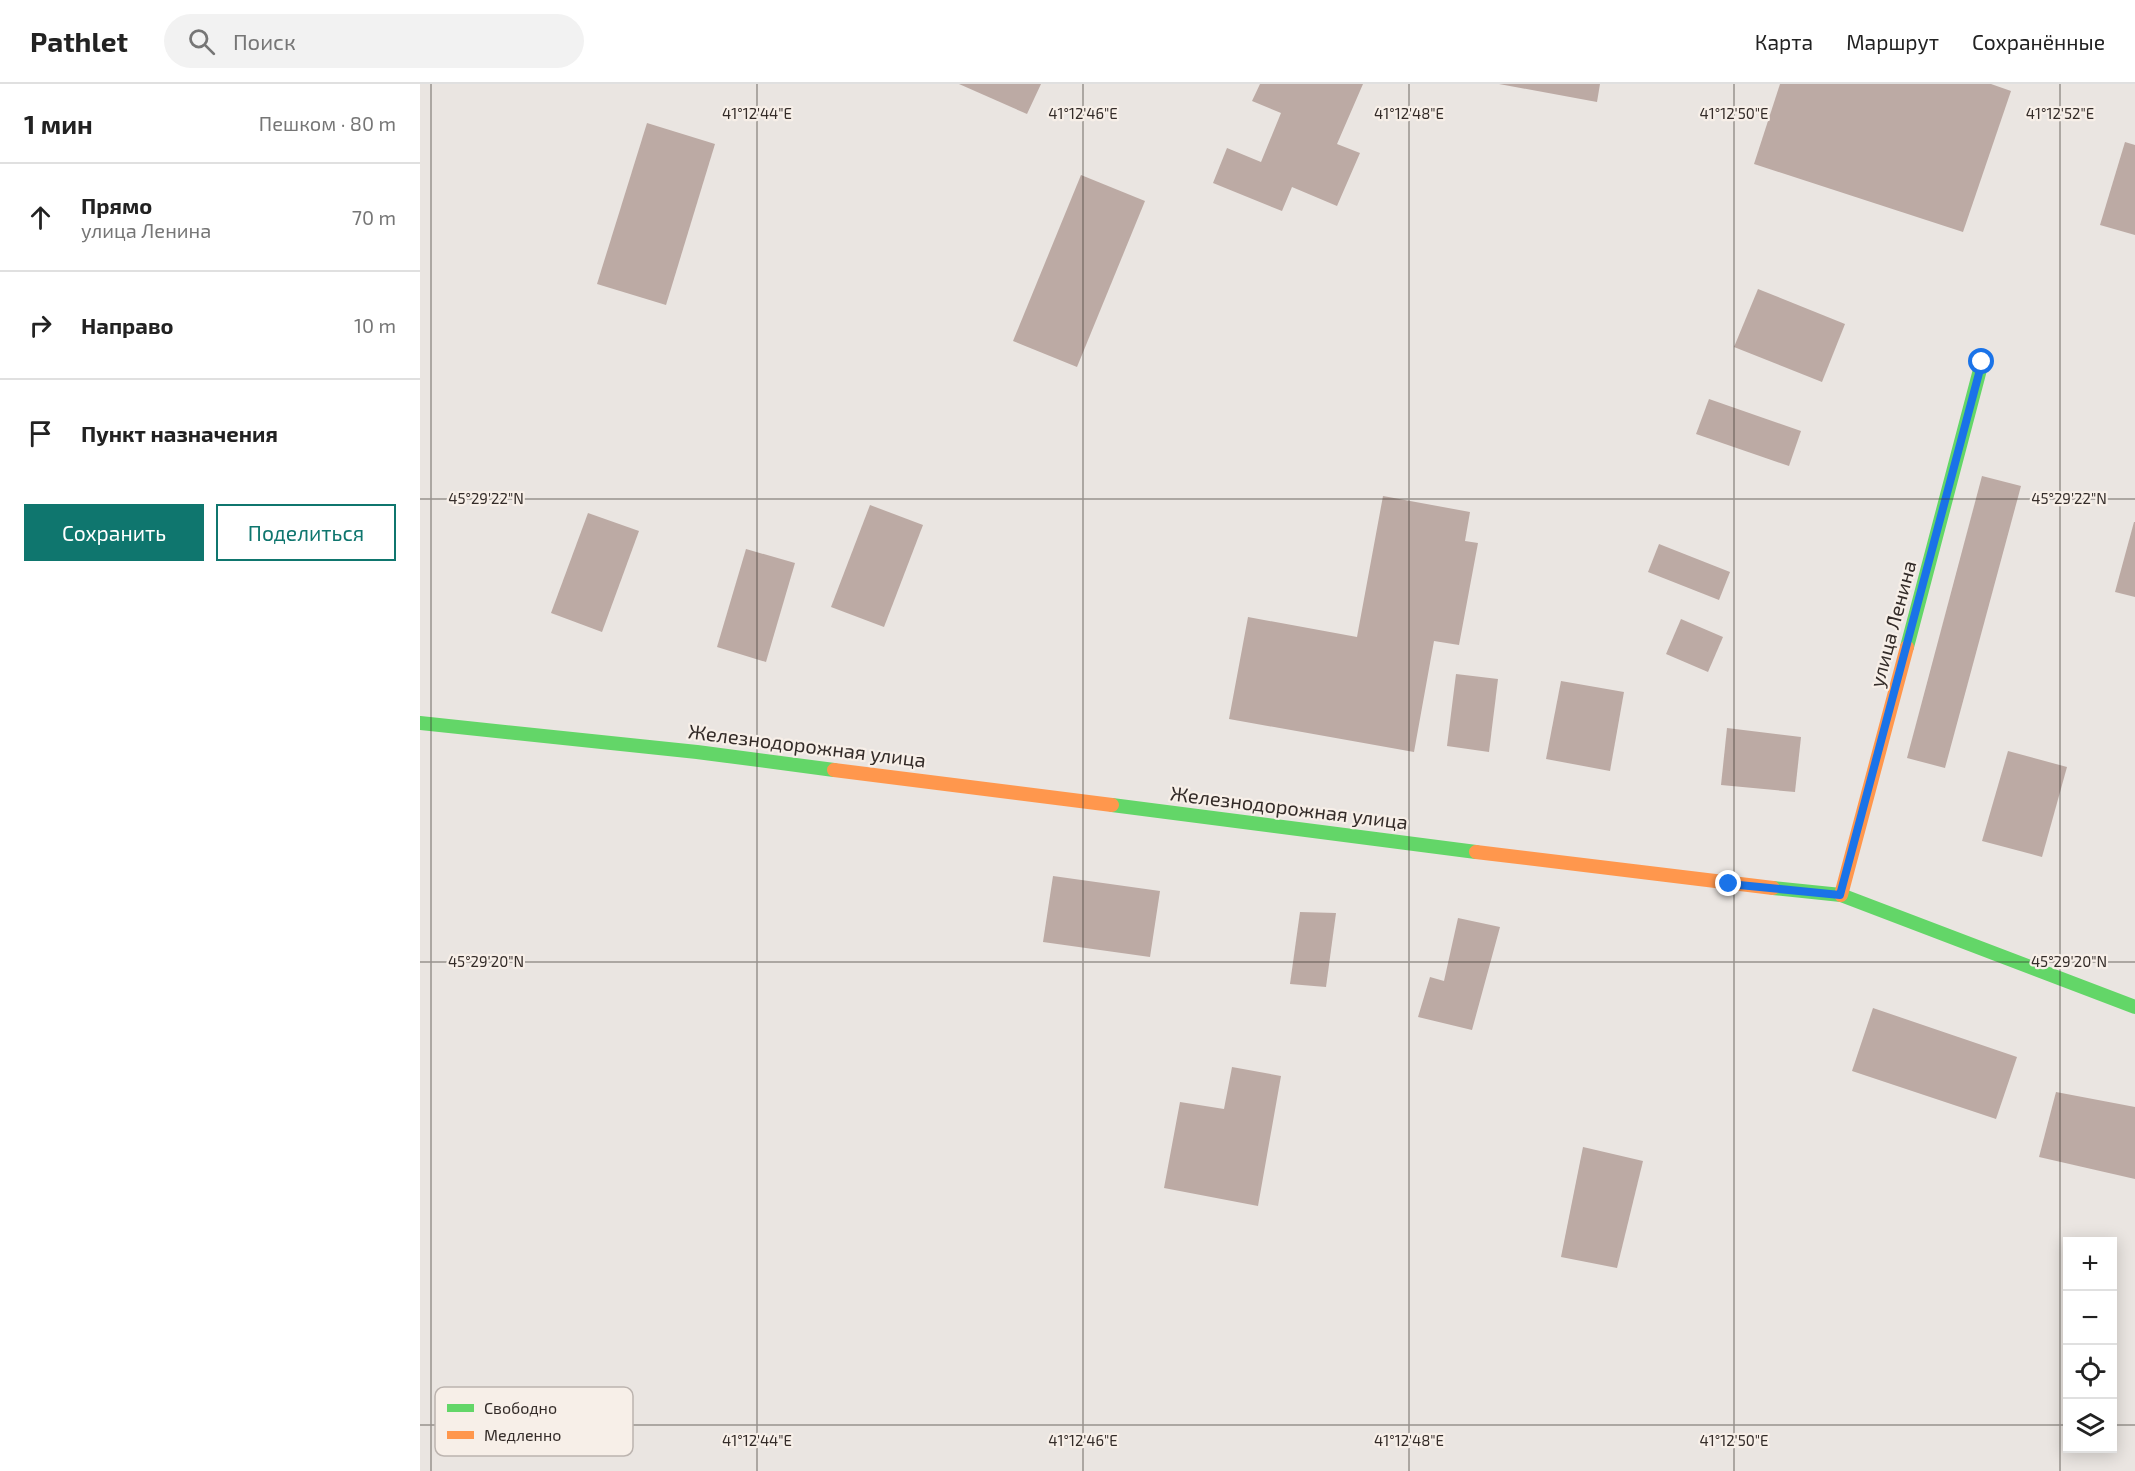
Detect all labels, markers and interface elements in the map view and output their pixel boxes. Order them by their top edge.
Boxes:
search box [164,14,584,68]
text: Pathlet [30,24,128,58]
icon: search [185,25,218,58]
text: Поиск [233,28,296,54]
text: Карта [1755,29,1813,54]
text: Маршрут [1846,29,1939,54]
text: Сохранённые [1972,29,2105,54]
text: 41°12'44"E [722,104,792,122]
text: 41°12'46"E [1048,104,1118,122]
text: 41°12'48"E [1374,104,1444,122]
text: 41°12'50"E [1700,104,1768,122]
text: 41°12'52"E [2026,104,2094,122]
text: 1 мин [24,108,93,139]
text: Пешком · 80 m [259,111,396,135]
text: Прямо [81,192,152,218]
icon: ahead [24,201,57,234]
text: 70 m [352,205,396,229]
text: улица Ленина [81,218,211,242]
icon: right [24,309,57,342]
text: Направо [81,312,174,338]
text: 10 m [354,313,396,337]
route start [1968,348,1994,374]
icon: arrive [24,417,57,450]
text: Пункт назначения [81,420,278,446]
text: 45°29'22"N [448,489,524,507]
text: 45°29'22"N [2031,489,2107,507]
button: Сохранить [24,504,204,561]
button: Поделиться [216,504,396,561]
street label: улица Ленина [1864,558,1921,690]
street label: Железнодорожная улица [687,719,927,772]
street label: Железнодорожная улица [1169,781,1409,834]
route end [1715,870,1741,896]
text: 45°29'20"N [448,952,524,970]
text: 45°29'20"N [2031,952,2107,970]
map controls [2063,1237,2117,1453]
button: + [2063,1237,2117,1291]
button: − [2063,1291,2117,1345]
button: locate [2063,1345,2117,1399]
legend [435,1387,633,1456]
text: Свободно [484,1398,557,1417]
button: layers [2063,1399,2117,1453]
text: Медленно [484,1425,561,1444]
text: 41°12'44"E [722,1431,792,1449]
text: 41°12'46"E [1048,1431,1118,1449]
text: 41°12'48"E [1374,1431,1444,1449]
text: 41°12'50"E [1700,1431,1768,1449]

